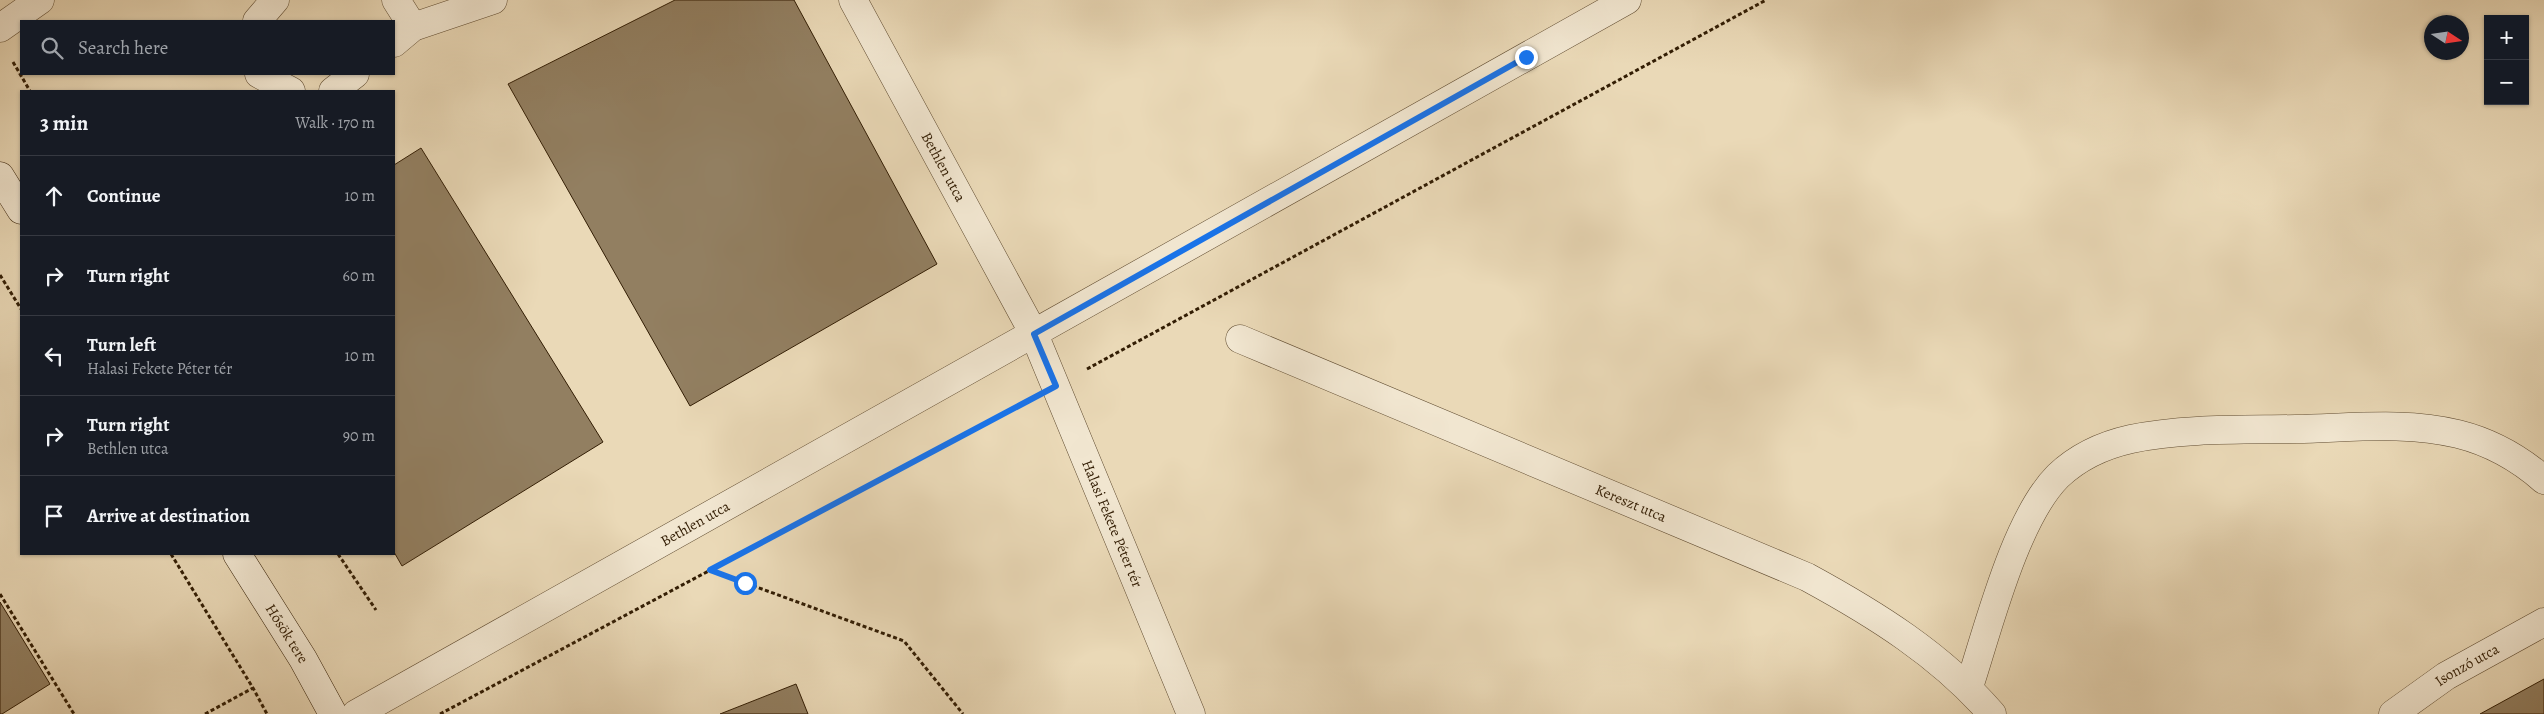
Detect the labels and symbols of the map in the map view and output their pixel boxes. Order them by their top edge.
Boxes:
north arrow [2424,15,2469,60]
route end [1515,46,1538,69]
street label: Bethlen utca [917,129,971,205]
street label: Halasi Fekete Péter tér [1077,457,1148,591]
street label: Kereszt utca [1592,479,1670,527]
street label: Bethlen utca [657,496,733,551]
route start [734,572,757,595]
street label: Hősök tere [261,600,313,667]
street label: Isonzó utca [2431,639,2503,691]

